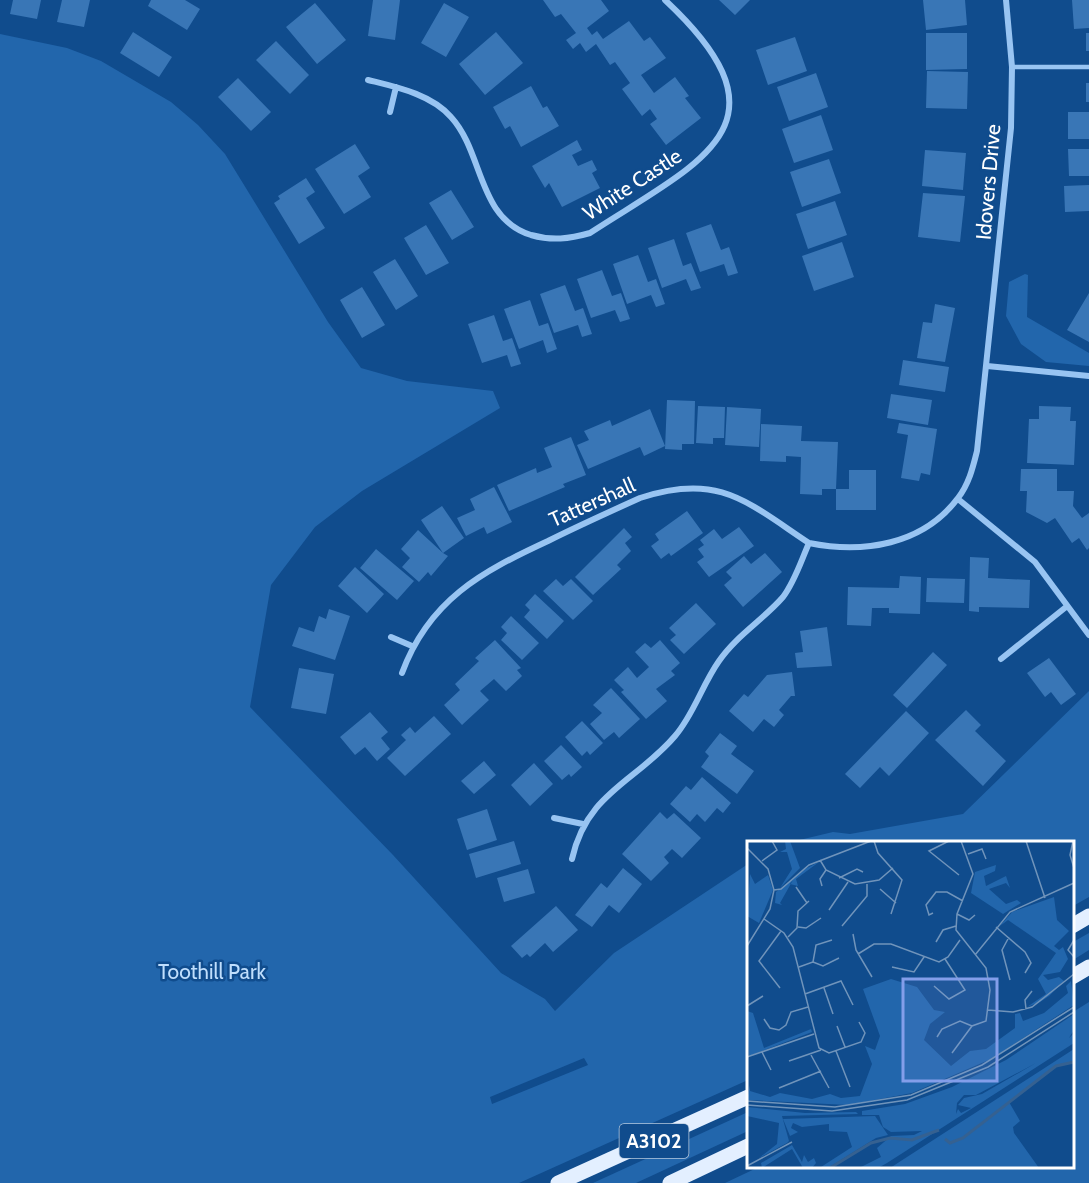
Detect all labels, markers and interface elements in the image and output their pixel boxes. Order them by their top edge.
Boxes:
street label: Idovers Drive [970,123,1006,241]
street label: White Castle [578,143,686,225]
street label: Tattershall [545,472,639,532]
inset map [747,841,1074,1168]
park label: Toothill Park [158,959,267,984]
road number: A3102 [620,1124,688,1158]

